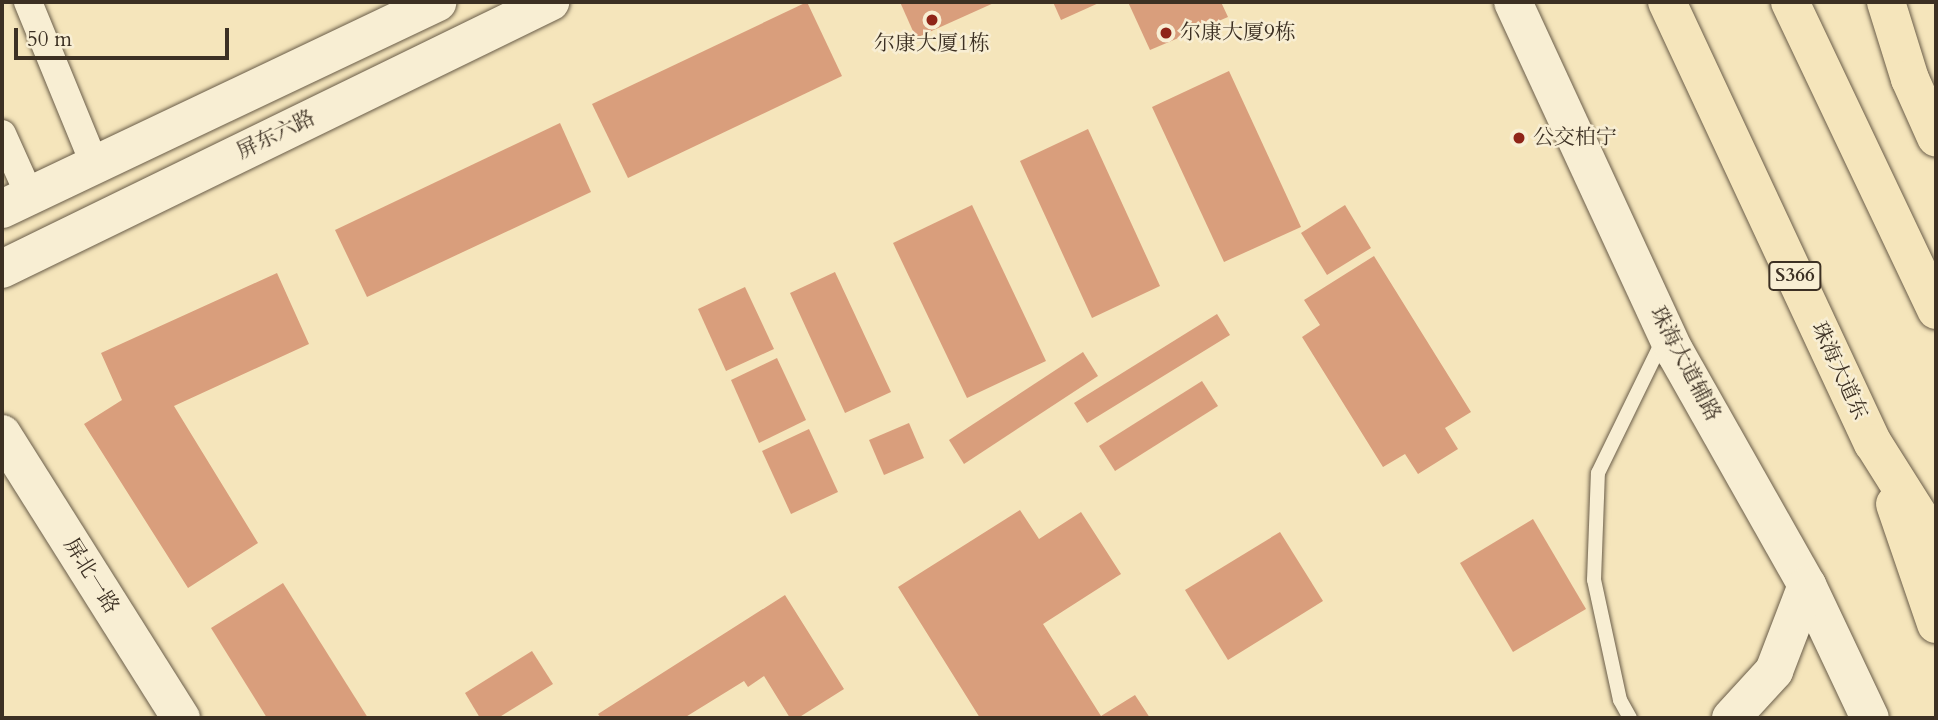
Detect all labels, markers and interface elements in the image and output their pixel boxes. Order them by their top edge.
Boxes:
marker: 尔康大厦1栋 [924,12,940,28]
scale bar [18,14,233,58]
place label: 尔康大厦9栋 [1180,20,1296,46]
text: 50 m [27,25,72,54]
marker: 尔康大厦9栋 [1158,25,1174,41]
place label: 尔康大厦1栋 [874,31,990,57]
street label: 屏东六路 [233,105,319,165]
place label: 公交柏宁 [1533,125,1617,151]
marker: 公交柏宁 [1511,130,1527,146]
road number: S366 [1767,260,1823,292]
street label: 珠海大道辅路 [1644,302,1726,426]
street label: 珠海大道东 [1805,318,1873,424]
street label: 屏北一路 [58,534,124,618]

